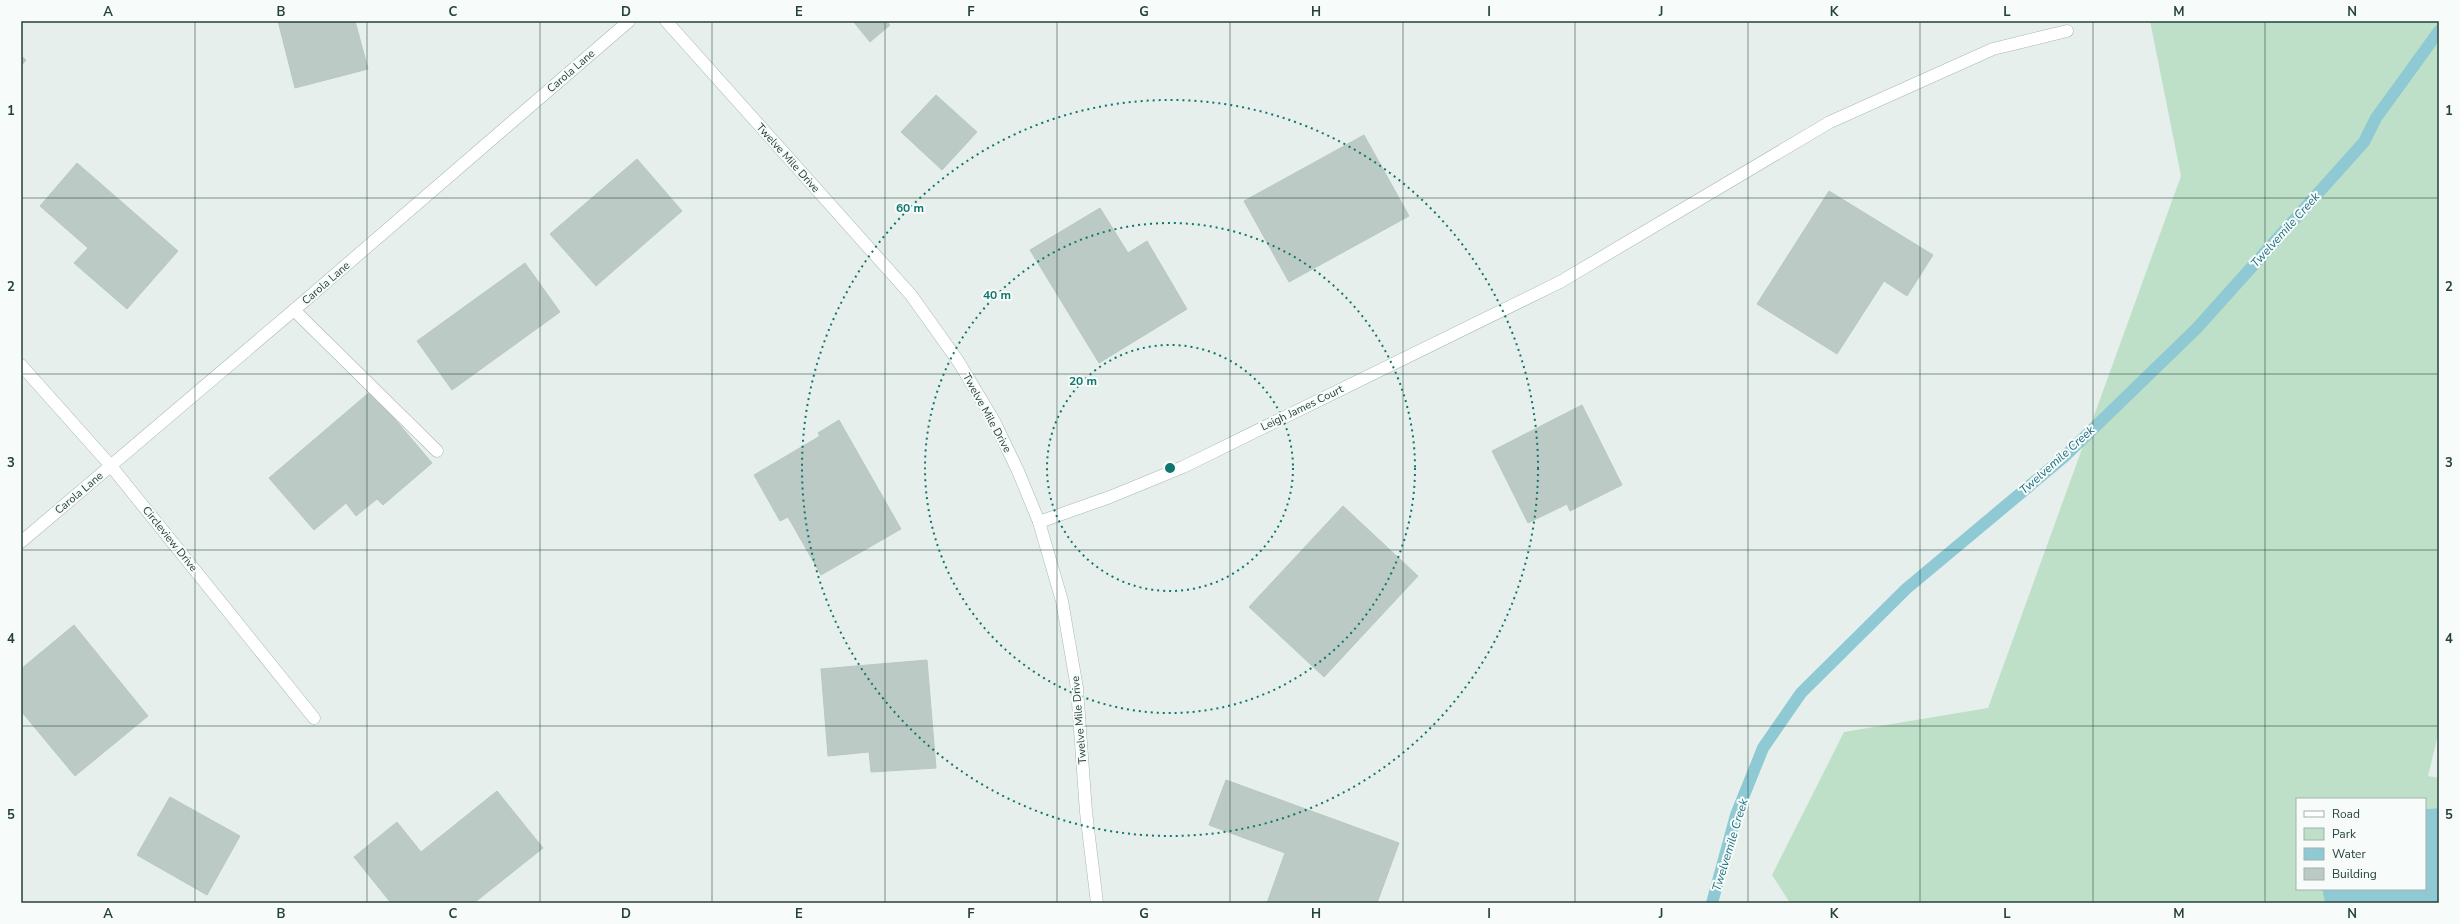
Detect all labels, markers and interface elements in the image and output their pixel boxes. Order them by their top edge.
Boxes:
text: A [103,3,113,21]
text: B [277,3,286,21]
text: C [449,3,458,21]
text: D [621,3,631,21]
text: E [795,3,803,21]
text: F [967,3,975,21]
text: G [1139,3,1149,21]
text: H [1311,3,1321,21]
text: I [1487,3,1491,21]
text: J [1658,3,1663,21]
text: K [1830,3,1839,21]
text: L [2003,3,2011,21]
text: M [2173,3,2185,21]
text: N [2347,3,2357,21]
street label: Carola Lane [544,46,598,96]
text: 1 [7,102,15,120]
text: 1 [2445,102,2453,120]
street label: Twelve Mile Drive [753,120,823,196]
water label: Twelvemile Creek [2247,188,2324,271]
text: 60 m [896,200,924,216]
street label: Carola Lane [299,258,353,308]
text: 2 [7,278,15,296]
text: 2 [2445,278,2453,296]
text: 40 m [983,287,1011,303]
street label: Twelve Mile Drive [959,371,1015,455]
text: 20 m [1069,373,1097,389]
street label: Leigh James Court [1258,381,1346,434]
water label: Twelvemile Creek [2016,421,2099,498]
text: 3 [7,454,15,472]
text: 3 [2445,454,2453,472]
centre of rings [1163,461,1177,475]
street label: Carola Lane [52,468,106,518]
street label: Circleview Drive [139,503,201,575]
text: 4 [7,630,15,648]
text: 4 [2445,630,2453,648]
street label: Twelve Mile Drive [1068,675,1090,765]
water label: Twelvemile Creek [1708,796,1752,893]
legend [2296,798,2426,890]
text: 5 [7,806,15,824]
text: Road [2332,806,2360,822]
text: 5 [2445,806,2453,824]
text: Park [2332,826,2357,842]
text: Water [2332,846,2366,862]
text: Building [2332,866,2377,882]
text: A [103,905,113,923]
text: B [277,905,286,923]
text: C [449,905,458,923]
text: D [621,905,631,923]
text: E [795,905,803,923]
text: F [967,905,975,923]
text: G [1139,905,1149,923]
text: H [1311,905,1321,923]
text: I [1487,905,1491,923]
text: J [1658,905,1663,923]
text: K [1830,905,1839,923]
text: L [2003,905,2011,923]
text: M [2173,905,2185,923]
text: N [2347,905,2357,923]

